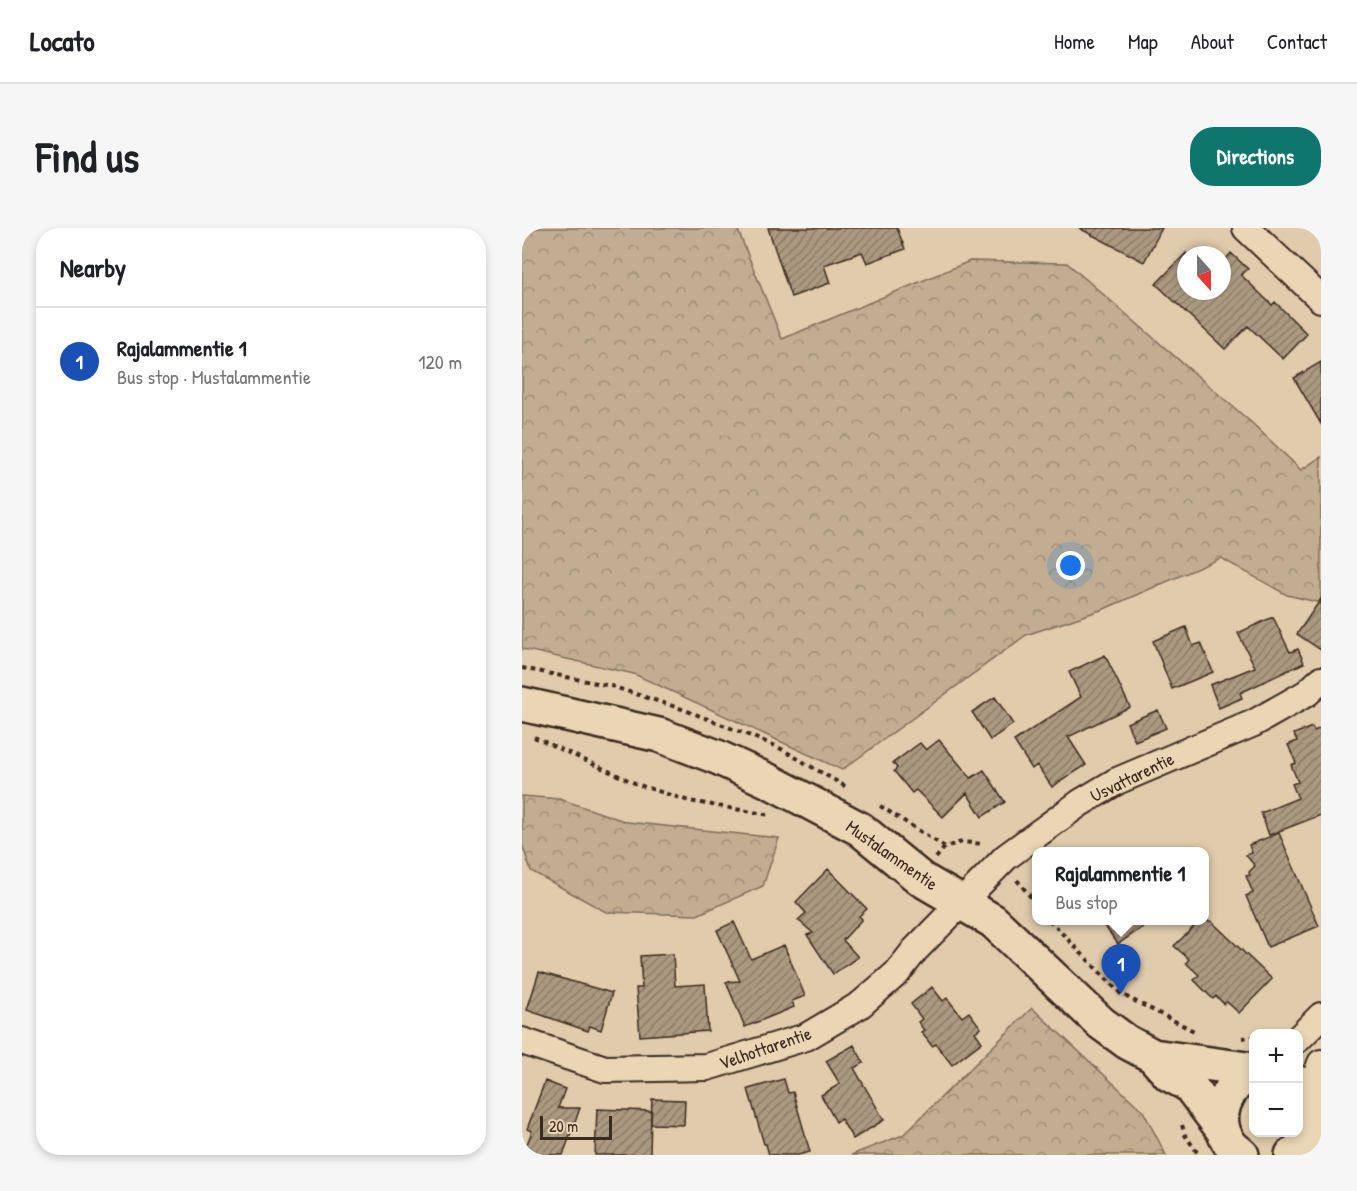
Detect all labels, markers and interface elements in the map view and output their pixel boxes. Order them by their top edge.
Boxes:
text: Locato [30,22,94,60]
text: Home [1054,27,1095,56]
text: Map [1128,27,1158,56]
text: About [1191,27,1234,56]
text: Contact [1267,27,1327,56]
button: Directions [1190,127,1321,186]
text: Find us [36,128,139,185]
north arrow [1177,246,1231,300]
text: Nearby [60,250,126,285]
text: Rajalammentie 1 [117,333,247,363]
text: 1 [76,348,83,375]
text: 120 m [418,348,462,375]
text: Bus stop · Mustalammentie [117,363,311,390]
your location [1056,551,1085,580]
street label: Usvattarentie [1086,746,1178,808]
street label: Mustalammentie [841,814,943,896]
popup [1032,847,1209,925]
text: Rajalammentie 1 [1056,858,1185,888]
text: Bus stop [1056,888,1117,915]
pin: 1 [1102,944,1140,994]
street label: Velhottarentie [716,1021,814,1075]
map controls [1249,1029,1303,1137]
button: + [1249,1029,1303,1083]
button: − [1249,1083,1303,1137]
scale bar [540,1113,612,1140]
text: 20 m [549,1115,578,1137]

